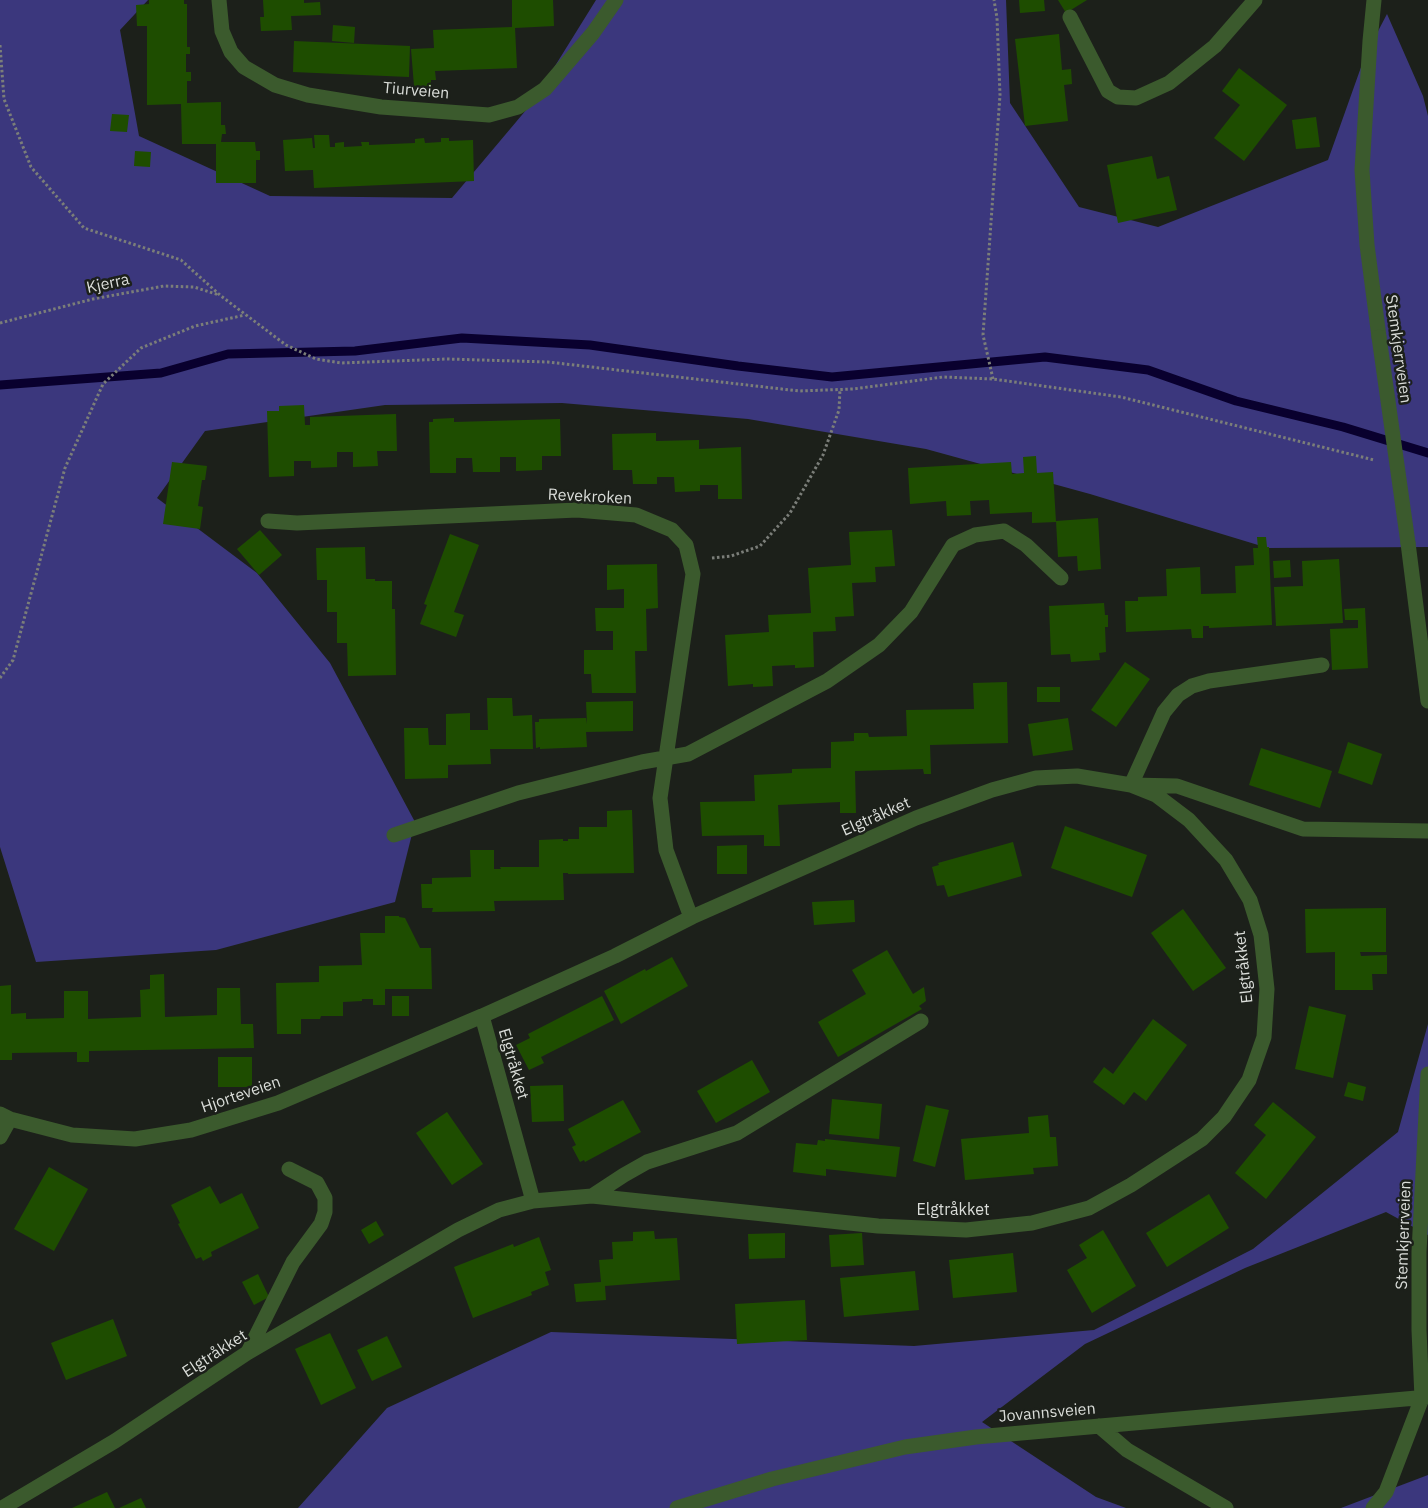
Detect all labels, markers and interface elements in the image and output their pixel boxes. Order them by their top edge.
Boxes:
street label: Tiurveien [382,79,450,103]
street label: Kjerra [85,270,131,298]
street label: Stemkjerrveien [1381,294,1415,404]
street label: Revekroken [547,485,633,509]
street label: Elgtråkket [839,793,913,841]
street label: Elgtråkket [1231,930,1257,1004]
street label: Elgtråkket [494,1026,532,1102]
street label: Hjorteveien [199,1072,283,1118]
street label: Stemkjerrveien [1393,1180,1415,1290]
street label: Elgtråkket [916,1200,990,1220]
street label: Elgtråkket [179,1326,251,1382]
street label: Jovannsveien [998,1399,1096,1427]

